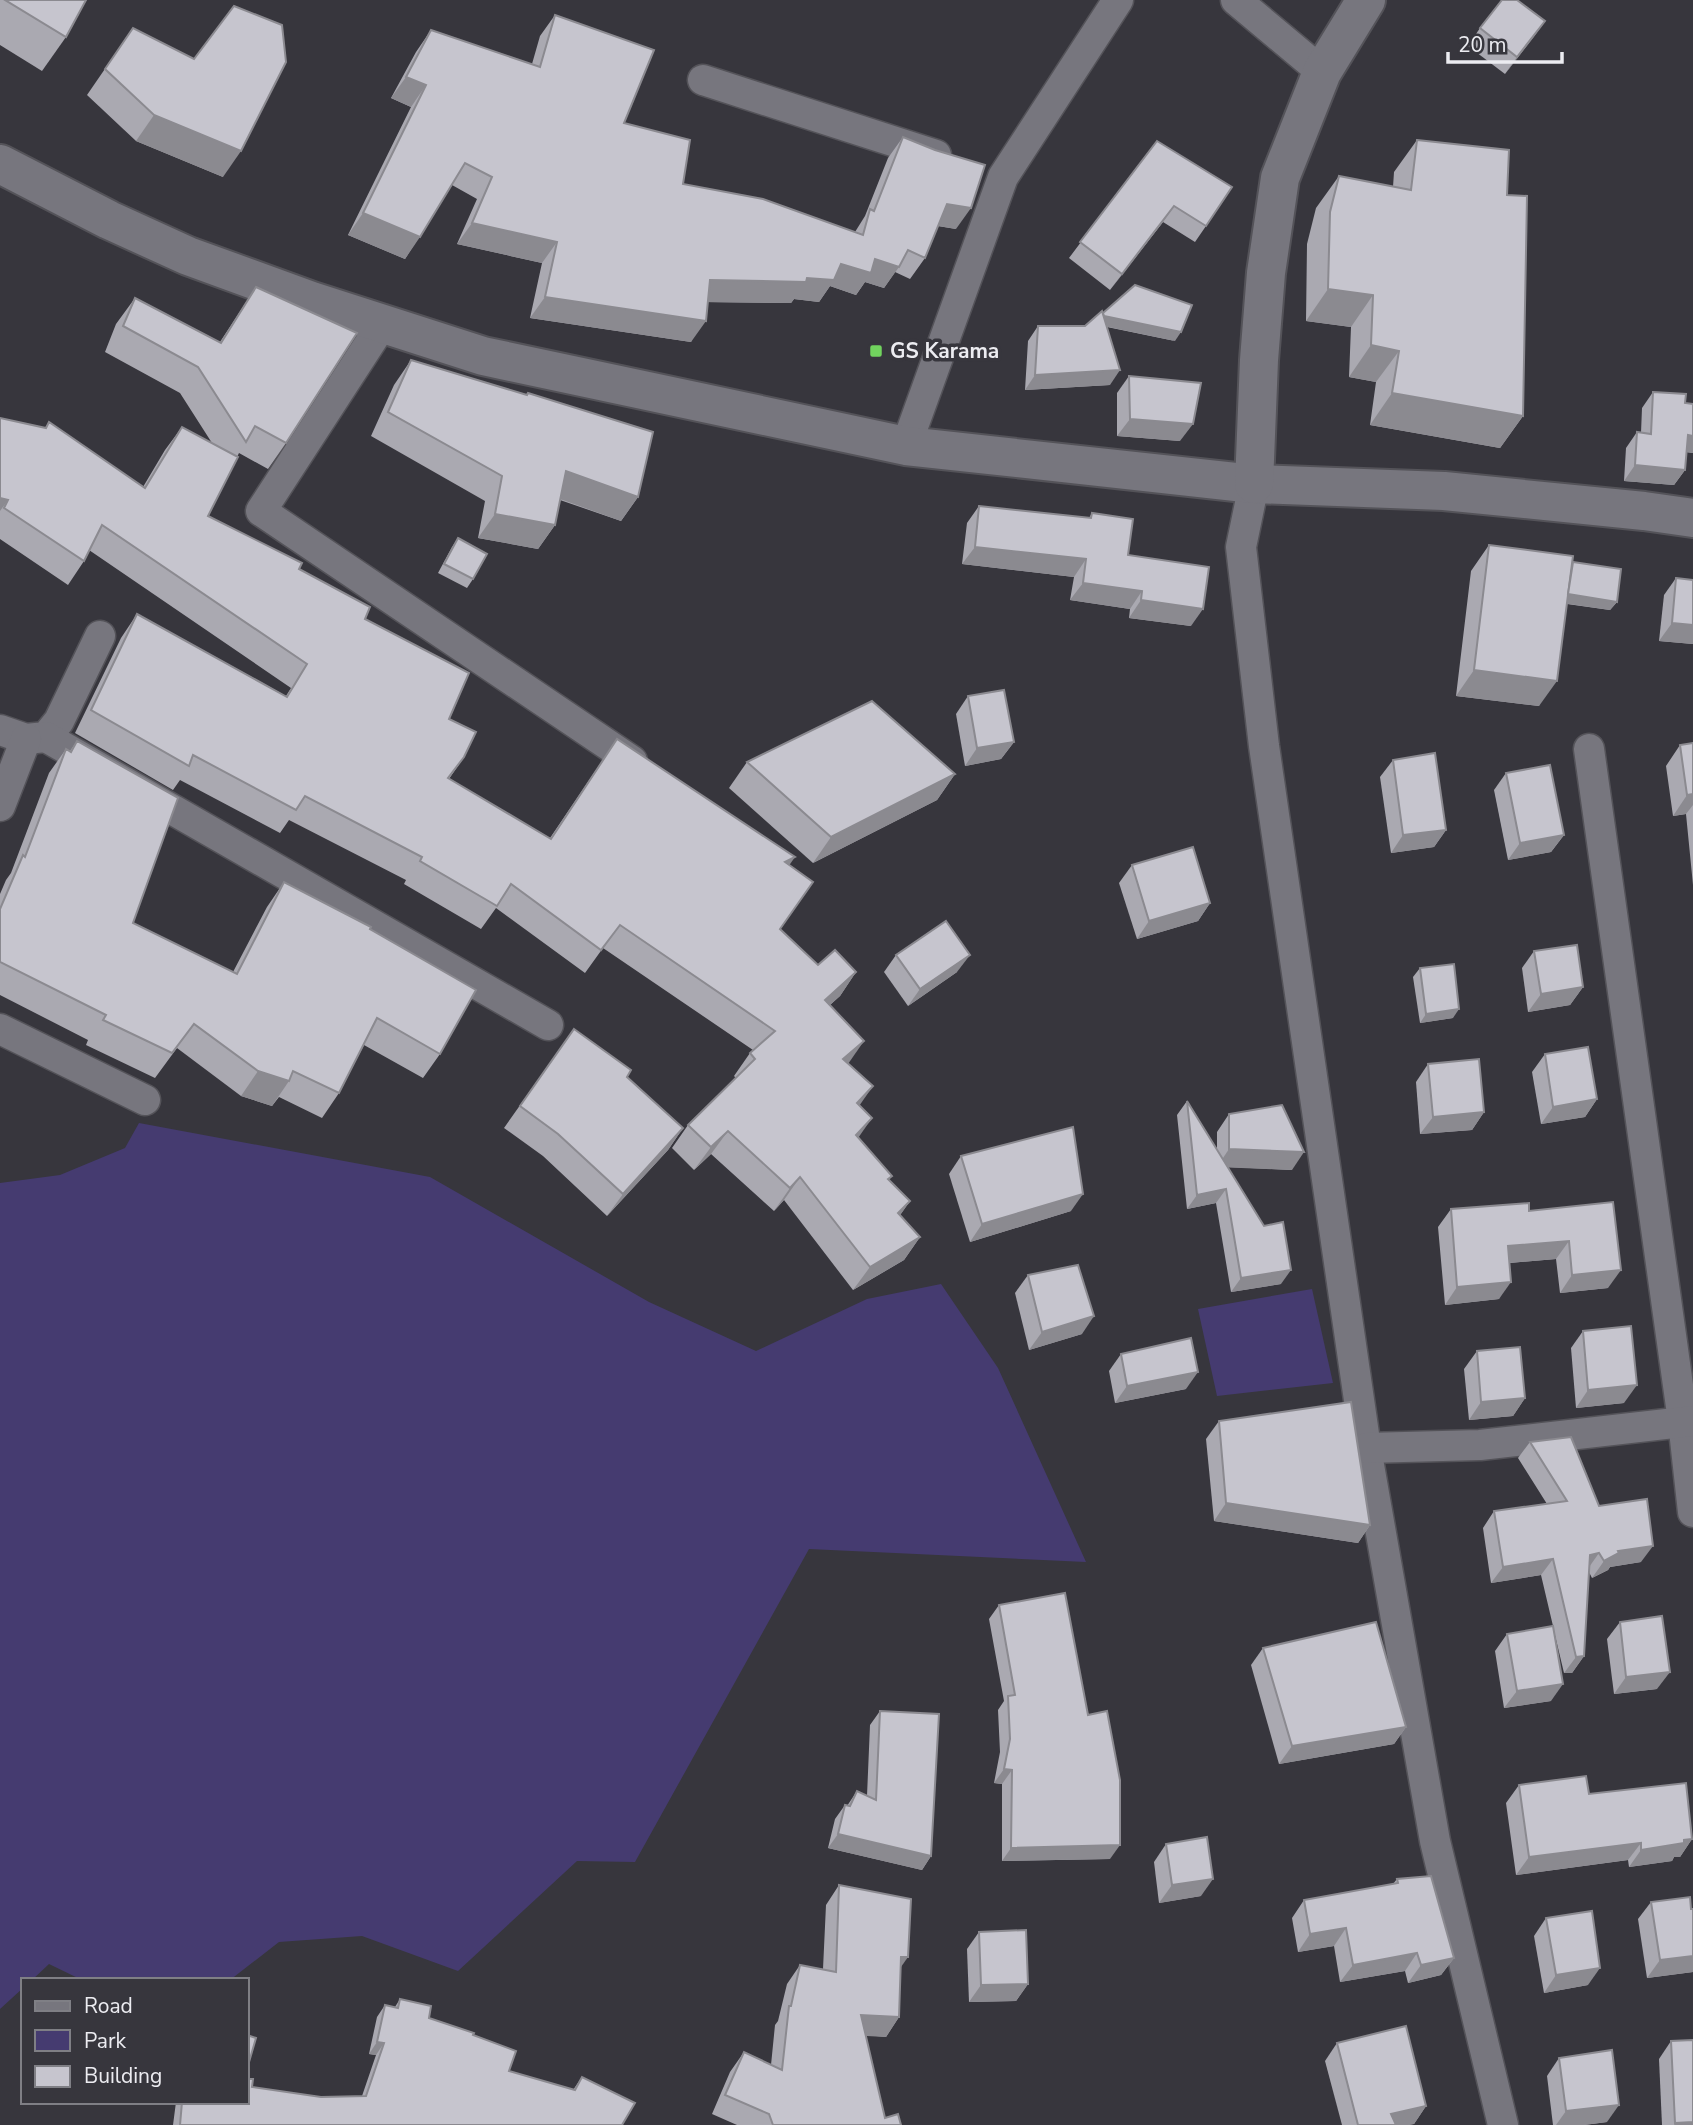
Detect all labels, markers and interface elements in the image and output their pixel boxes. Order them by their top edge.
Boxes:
scale bar [1448,21,1562,65]
text: 20 m [1458,31,1507,59]
place label: GS Karama [890,337,999,365]
marker: GS Karama [868,343,884,359]
legend [21,1978,248,2104]
text: Road [84,1992,133,2020]
text: Park [84,2027,126,2055]
text: Building [84,2062,162,2090]

